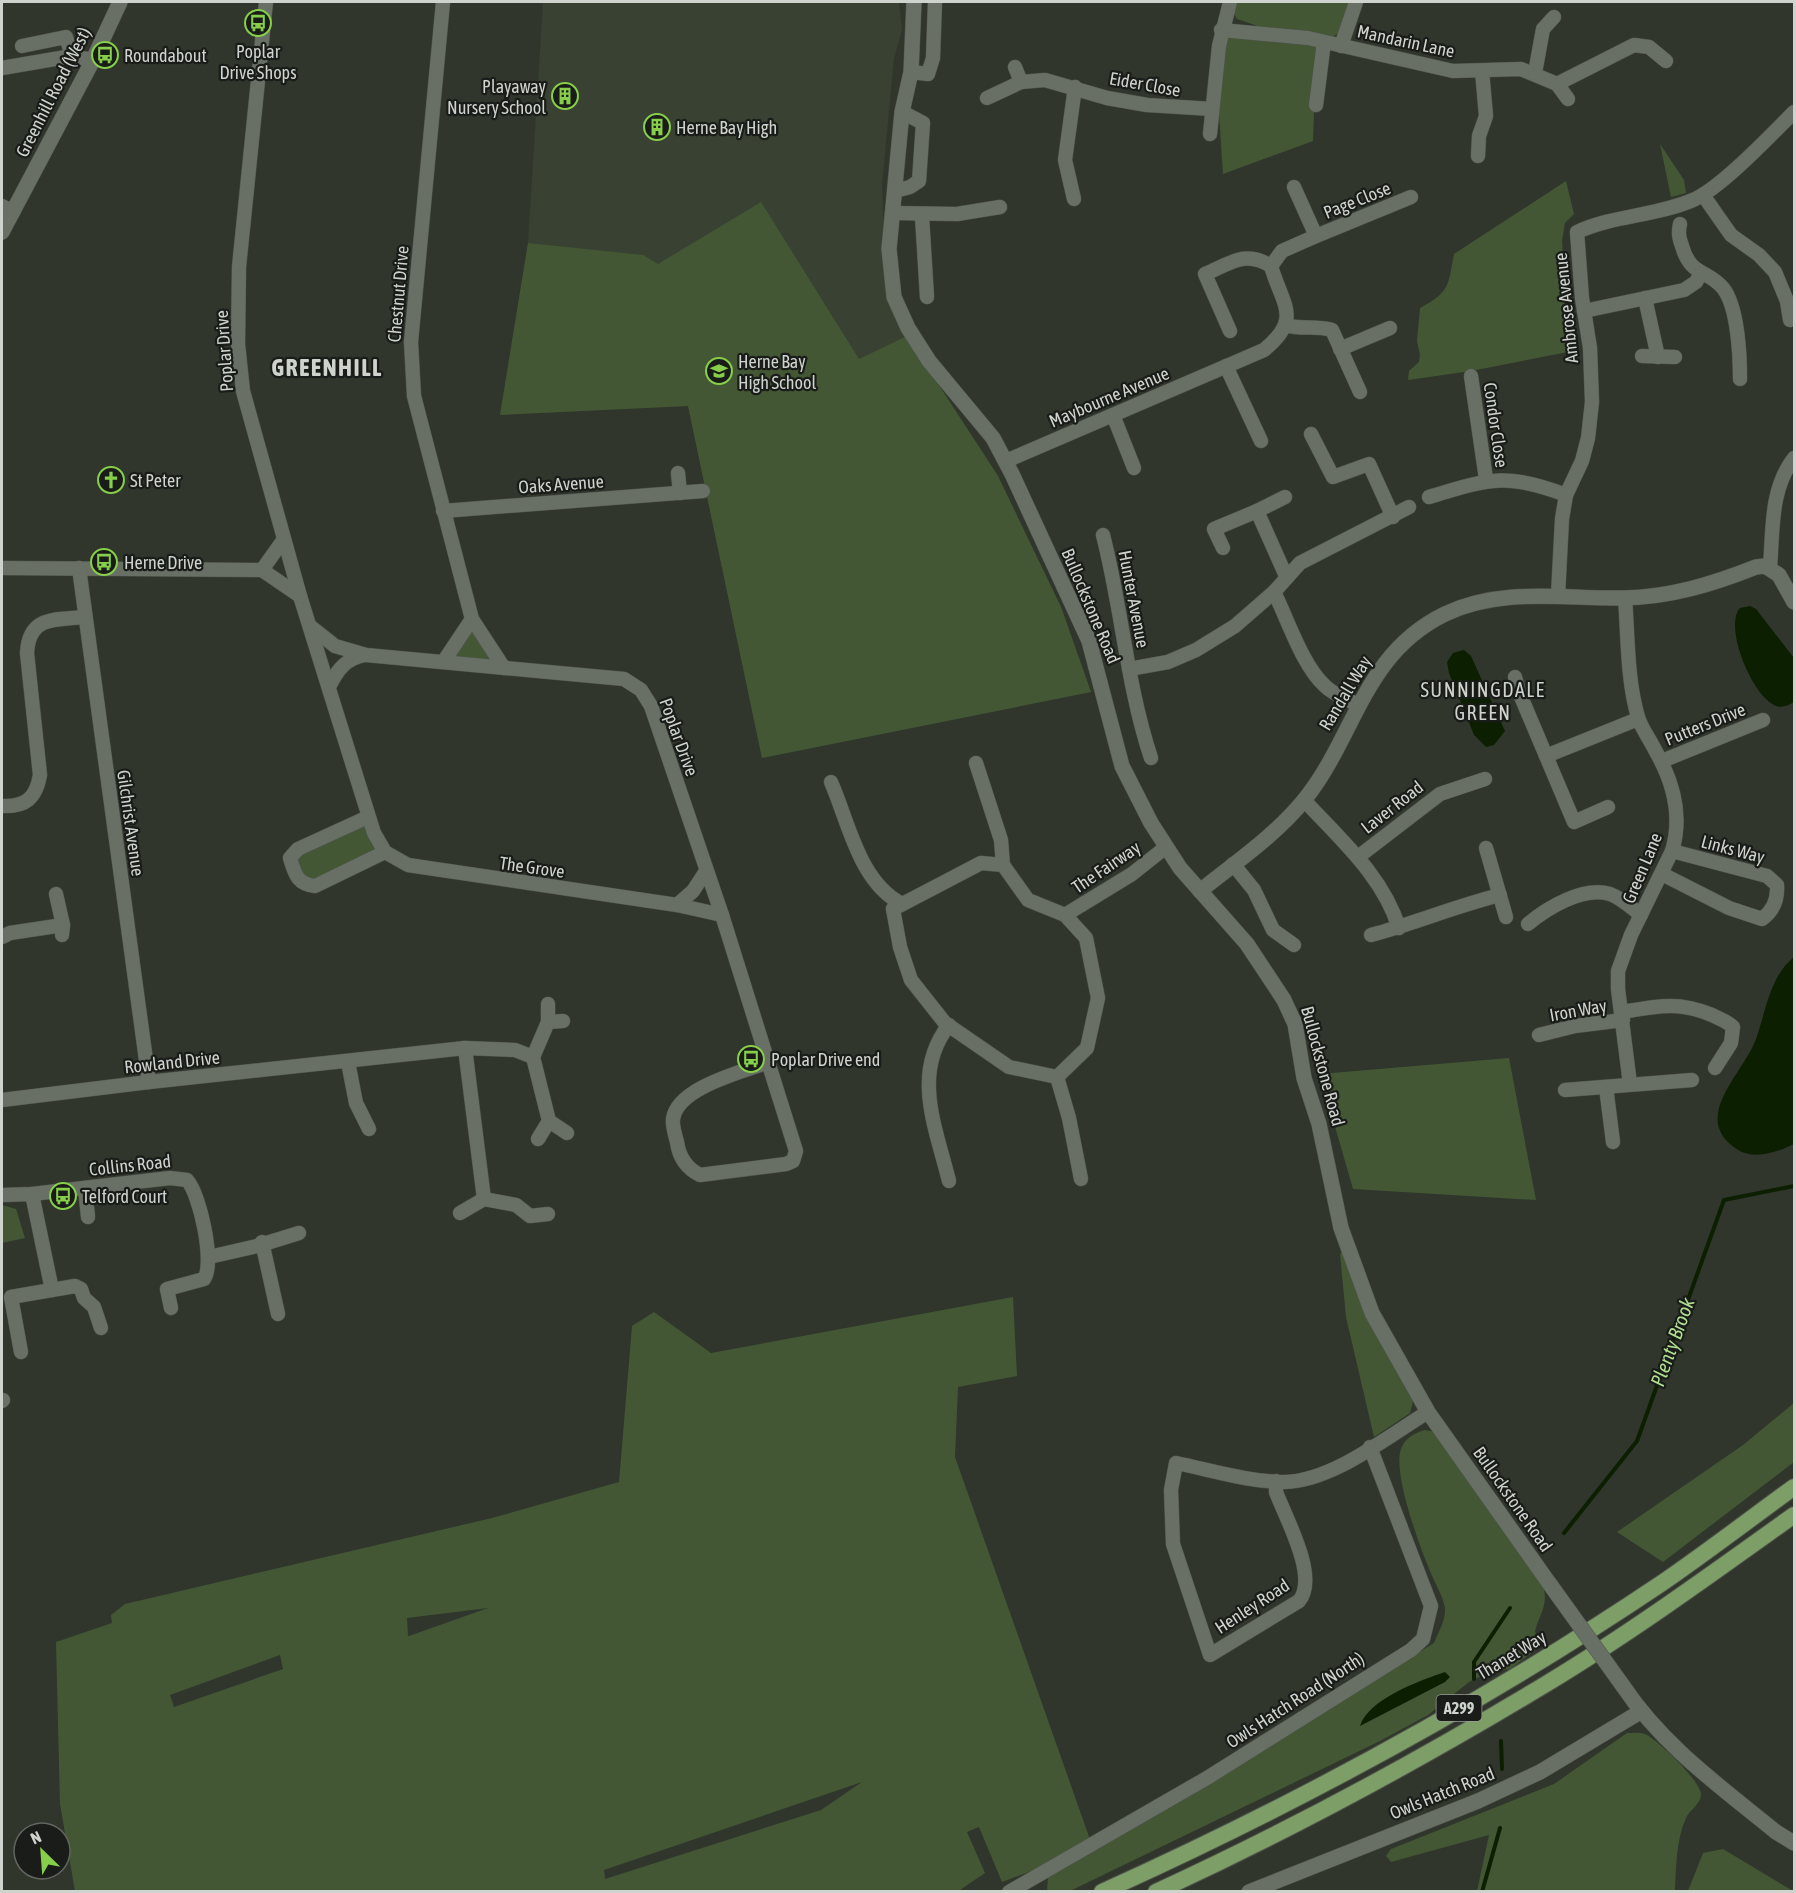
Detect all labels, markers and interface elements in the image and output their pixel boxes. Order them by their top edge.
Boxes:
bus stop icon: Poplar Drive Shops [243,8,273,38]
street label: Mandarin Lane [1355,20,1457,62]
street label: Greenhill Road (West) [11,24,95,160]
bus stop icon: Roundabout [90,40,120,70]
place label: Poplar Drive Shops [219,41,297,83]
place label: Roundabout [124,45,207,66]
street label: Eider Close [1108,67,1182,101]
place label: Playaway Nursery School [447,76,546,118]
building icon: Playaway Nursery School [550,81,580,111]
building icon: Herne Bay High [642,112,672,142]
place label: Herne Bay High [676,117,777,138]
street label: Page Close [1320,177,1394,223]
street label: Chestnut Drive [383,245,413,343]
street label: Ambrose Avenue [1550,252,1582,364]
street label: Poplar Drive [211,310,237,392]
place label: Herne Bay High School [738,351,816,393]
district label: GREENHILL [271,354,383,381]
school or university icon: Herne Bay High School [704,356,734,386]
street label: Maybourne Avenue [1046,362,1172,432]
street label: Condor Close [1480,381,1512,469]
church icon: St Peter [96,465,126,495]
place label: St Peter [130,470,181,491]
street label: Oaks Avenue [518,471,604,497]
street label: Bullockstone Road [1057,545,1125,667]
bus stop icon: Herne Drive [89,547,119,577]
street label: Hunter Avenue [1114,549,1154,649]
place label: Herne Drive [124,552,202,573]
street label: Randall Way [1315,652,1375,734]
district label: SUNNINGDALE GREEN [1420,678,1546,724]
street label: Poplar Drive [655,695,703,779]
street label: Putters Drive [1662,698,1748,750]
street label: Gilchrist Avenue [113,769,149,877]
street label: Laver Road [1357,776,1427,838]
street label: Green Lane [1618,830,1666,906]
street label: Links Way [1699,830,1767,868]
street label: The Fairway [1068,836,1144,898]
street label: The Grove [498,852,566,882]
street label: Iron Way [1548,995,1608,1025]
street label: Bullockstone Road [1297,1004,1349,1128]
bus stop icon: Poplar Drive end [736,1044,766,1074]
street label: Rowland Drive [123,1047,221,1077]
place label: Poplar Drive end [771,1049,880,1070]
street label: Collins Road [88,1150,172,1180]
bus stop icon: Telford Court [48,1181,78,1211]
place label: Telford Court [82,1186,167,1207]
water label: Plenty Brook [1645,1294,1699,1389]
street label: Bullockstone Road [1469,1443,1557,1555]
street label: Henley Road [1211,1574,1293,1638]
street label: Thanet Way [1472,1626,1550,1684]
street label: Owls Hatch Road (North) [1222,1648,1368,1752]
road number: A299 [1436,1695,1482,1721]
street label: Owls Hatch Road [1387,1762,1497,1824]
north arrow [12,1821,72,1881]
text: N [28,1827,44,1848]

